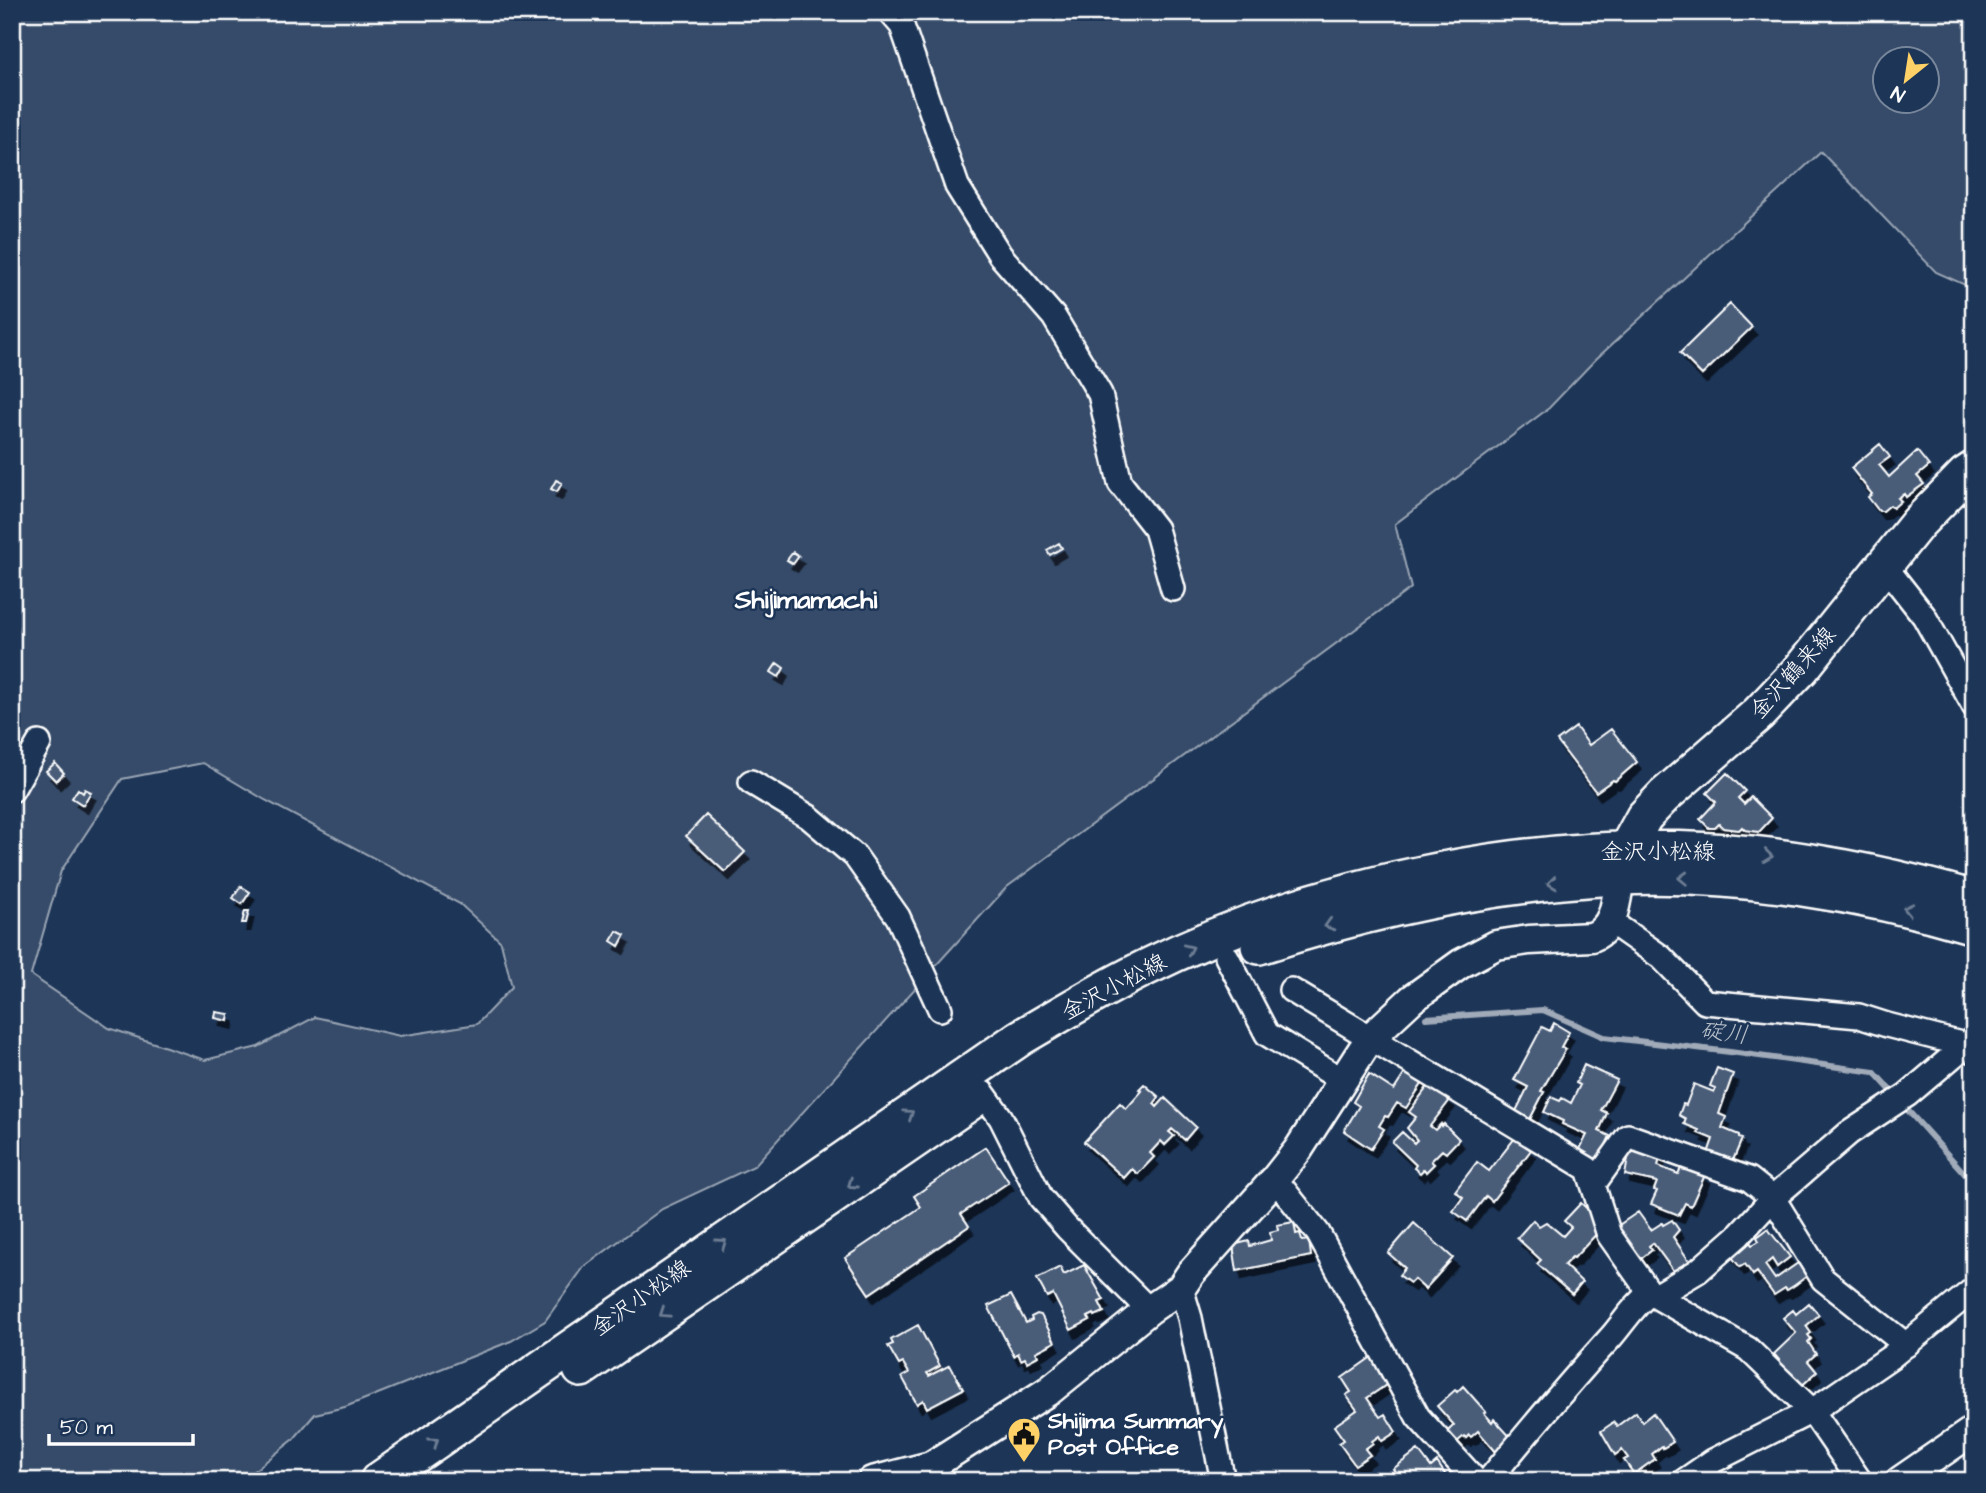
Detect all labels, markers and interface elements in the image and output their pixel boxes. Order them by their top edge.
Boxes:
north arrow [1870,46,1940,116]
text: N [1886,79,1910,108]
district label: Shijimamachi [734,582,877,618]
street label: 金沢鶴来線 [1743,620,1843,726]
street label: 金沢小松線 [1601,836,1716,868]
one-way arrow [1762,849,1774,864]
one-way arrow [1677,870,1688,885]
one-way arrow [1546,875,1557,890]
one-way arrow [1902,902,1914,917]
one-way arrow [1323,916,1335,931]
one-way arrow [1182,943,1194,957]
street label: 金沢小松線 [1056,946,1172,1028]
water label: 碇川 [1698,1013,1750,1053]
one-way arrow [902,1109,915,1122]
one-way arrow [847,1176,860,1188]
one-way arrow [714,1239,727,1251]
street label: 金沢小松線 [585,1252,697,1344]
one-way arrow [659,1305,672,1317]
scale bar [49,1402,192,1446]
place label: Shijima Summary Post Office [1047,1405,1224,1463]
text: 50 m [60,1413,114,1442]
public building icon: Shijima Summary Post Office [1005,1415,1043,1464]
one-way arrow [426,1438,439,1450]

